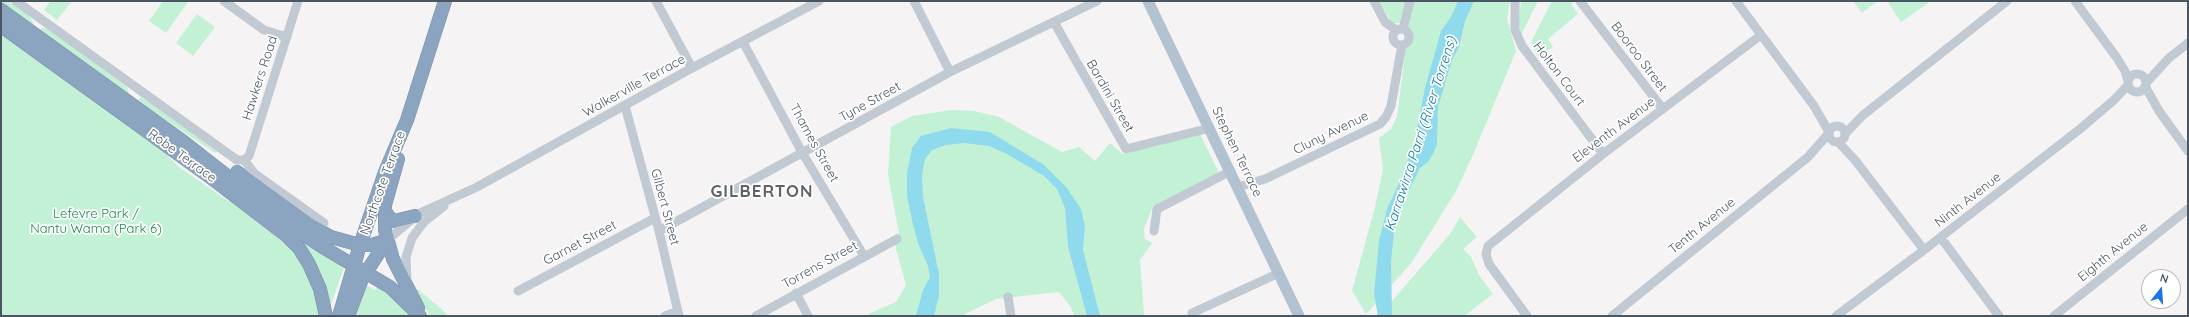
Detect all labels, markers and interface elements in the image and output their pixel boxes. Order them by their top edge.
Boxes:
street label: Booroo Street [1608,19,1670,95]
street label: Hawkers Road [239,34,281,122]
water label: Karrawirra Parri (River Torrens) [1382,35,1460,233]
street label: Holton Court [1530,39,1588,109]
street label: Walkerville Terrace [580,51,688,121]
street label: Bardini Street [1083,57,1137,135]
street label: Tyne Street [836,79,904,125]
street label: Eleventh Avenue [1570,94,1658,166]
street label: Thames Street [786,101,842,185]
street label: Stephen Terrace [1208,104,1266,200]
street label: Cluny Avenue [1291,108,1371,158]
street label: Robe Terrace [145,126,219,186]
street label: Northcote Terrace [357,129,409,237]
street label: Gilbert Street [647,167,683,247]
street label: Ninth Avenue [1932,169,2004,231]
district label: GILBERTON [710,182,814,202]
street label: Tenth Avenue [1666,194,1738,258]
park label: Lefevre Park / Nantu Wama (Park 6) [30,206,162,237]
street label: Garnet Street [541,217,619,269]
street label: Eighth Avenue [2075,219,2151,285]
street label: Torrens Street [780,238,860,292]
north arrow [2141,269,2181,309]
text: N [2158,271,2170,286]

